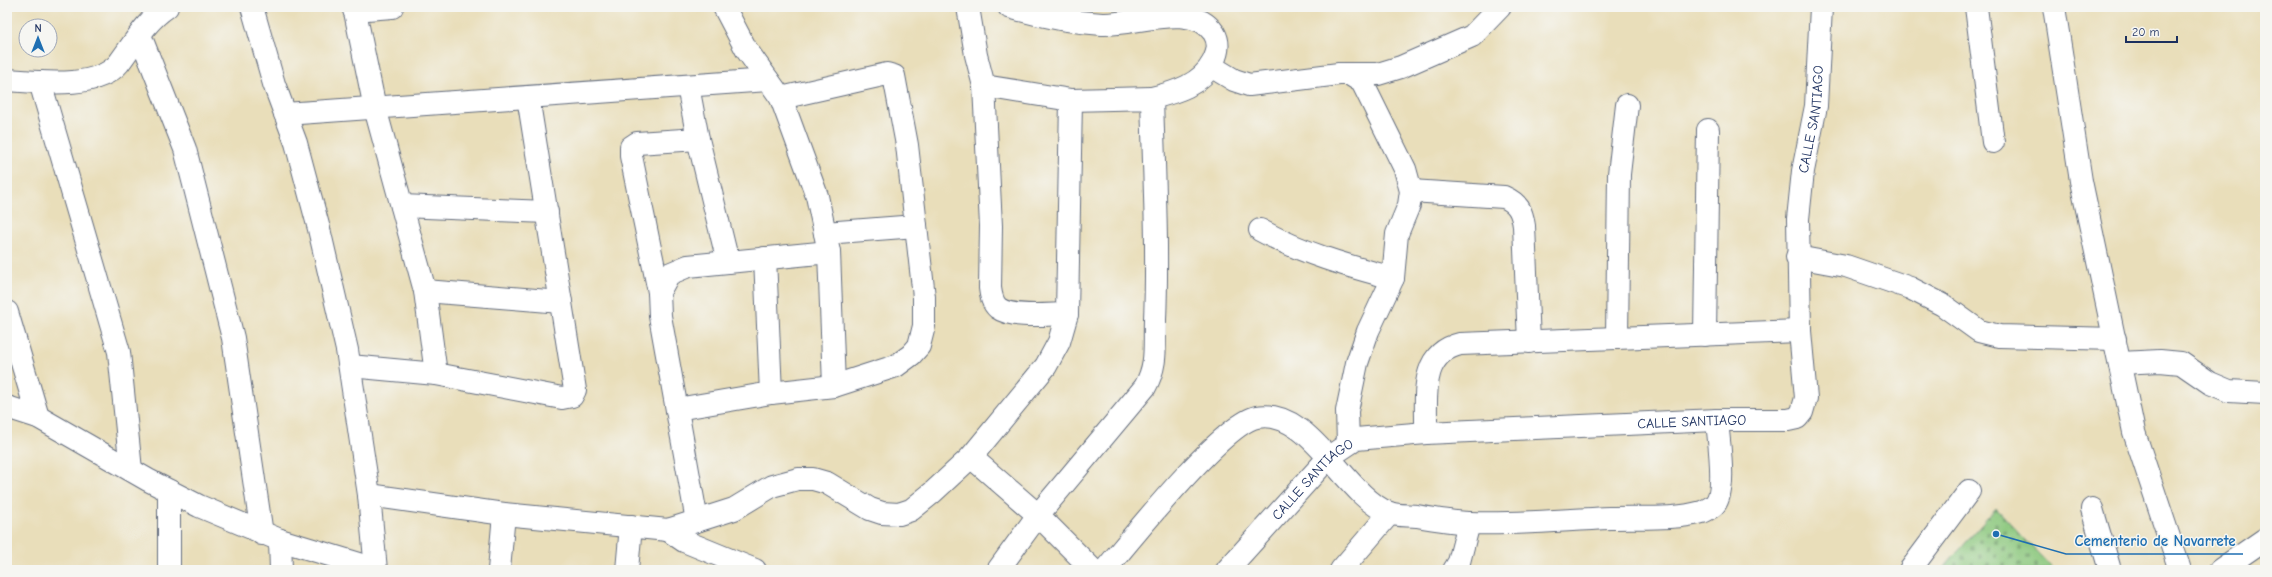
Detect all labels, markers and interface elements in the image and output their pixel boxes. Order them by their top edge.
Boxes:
north arrow [18,18,58,58]
scale bar [2126,18,2177,44]
text: N [34,22,42,35]
text: 20 m [2132,25,2160,39]
street label: CALLE SANTIAGO [1794,65,1827,174]
street label: CALLE SANTIAGO [1637,411,1746,432]
street label: CALLE SANTIAGO [1268,435,1356,523]
callout: Cementerio de Navarrete [2066,527,2243,554]
text: Cementerio de Navarrete [2074,532,2236,550]

